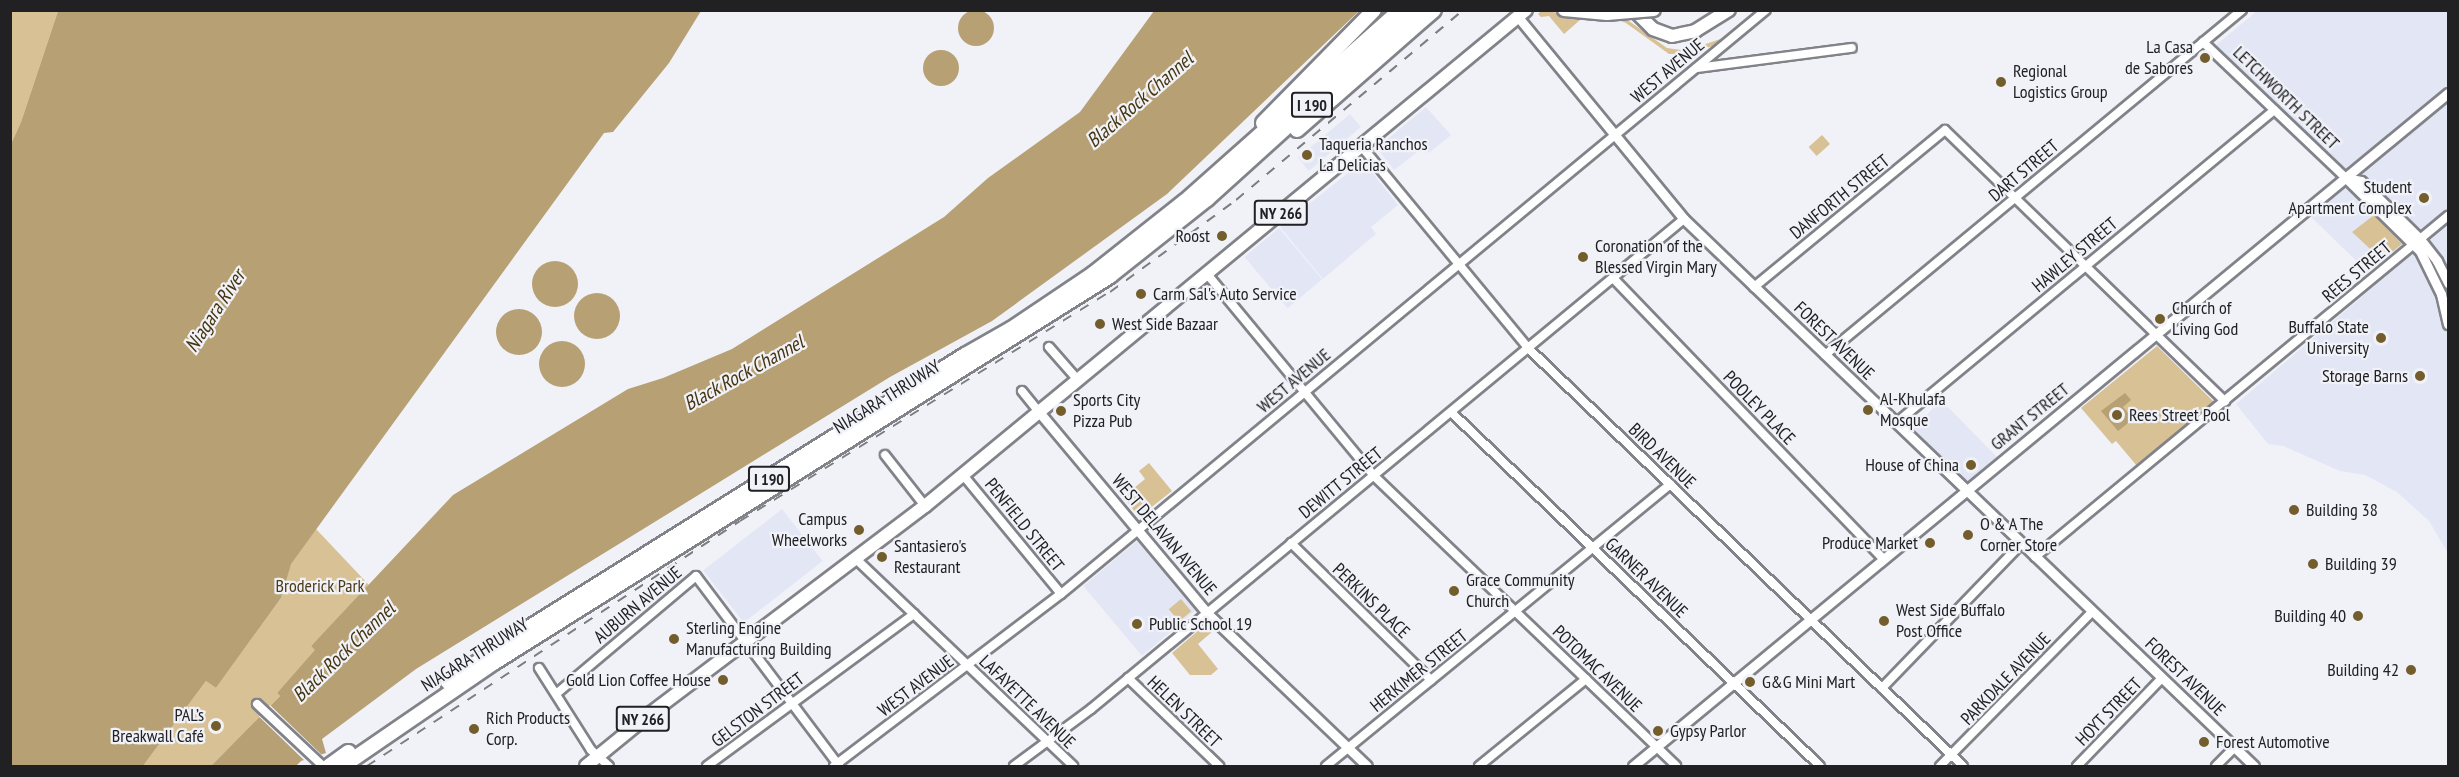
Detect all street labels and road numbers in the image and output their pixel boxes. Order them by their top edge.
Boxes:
street label: WEST AVENUE [1627,34,1709,108]
street label: LETCHWORTH STREET [2228,42,2344,154]
road number: I 190 [1290,92,1334,118]
street label: DART STREET [1984,135,2064,207]
street label: DANFORTH STREET [1786,150,1894,244]
road number: NY 266 [1252,200,1310,226]
street label: HAWLEY STREET [2028,213,2122,297]
street label: REES STREET [2318,237,2396,307]
street label: FOREST AVENUE [1789,297,1879,385]
street label: WEST AVENUE [1253,344,1335,418]
street label: NIAGARA THRUWAY [829,355,945,439]
street label: POOLEY PLACE [1718,366,1800,450]
street label: GRANT STREET [1986,379,2074,455]
street label: BIRD AVENUE [1624,419,1700,493]
street label: DEWITT STREET [1295,443,1387,523]
road number: I 190 [746,466,792,492]
street label: WEST DELAVAN AVENUE [1107,470,1221,600]
street label: PENFIELD STREET [980,474,1068,576]
street label: GARNER AVENUE [1600,533,1692,623]
street label: PERKINS PLACE [1328,559,1414,643]
street label: AUBURN AVENUE [589,562,687,648]
street label: NIAGARA THRUWAY [417,613,533,697]
street label: POTOMAC AVENUE [1548,621,1646,717]
street label: HERKIMER STREET [1366,625,1472,717]
street label: PARKDALE AVENUE [1956,628,2056,730]
street label: FOREST AVENUE [2140,633,2230,721]
street label: WEST AVENUE [874,650,958,722]
street label: LAFAYETTE AVENUE [974,651,1080,753]
street label: GELSTON STREET [707,668,809,752]
street label: HELEN STREET [1143,672,1225,752]
street label: HOYT STREET [2071,673,2147,751]
road number: NY 266 [614,706,672,732]

